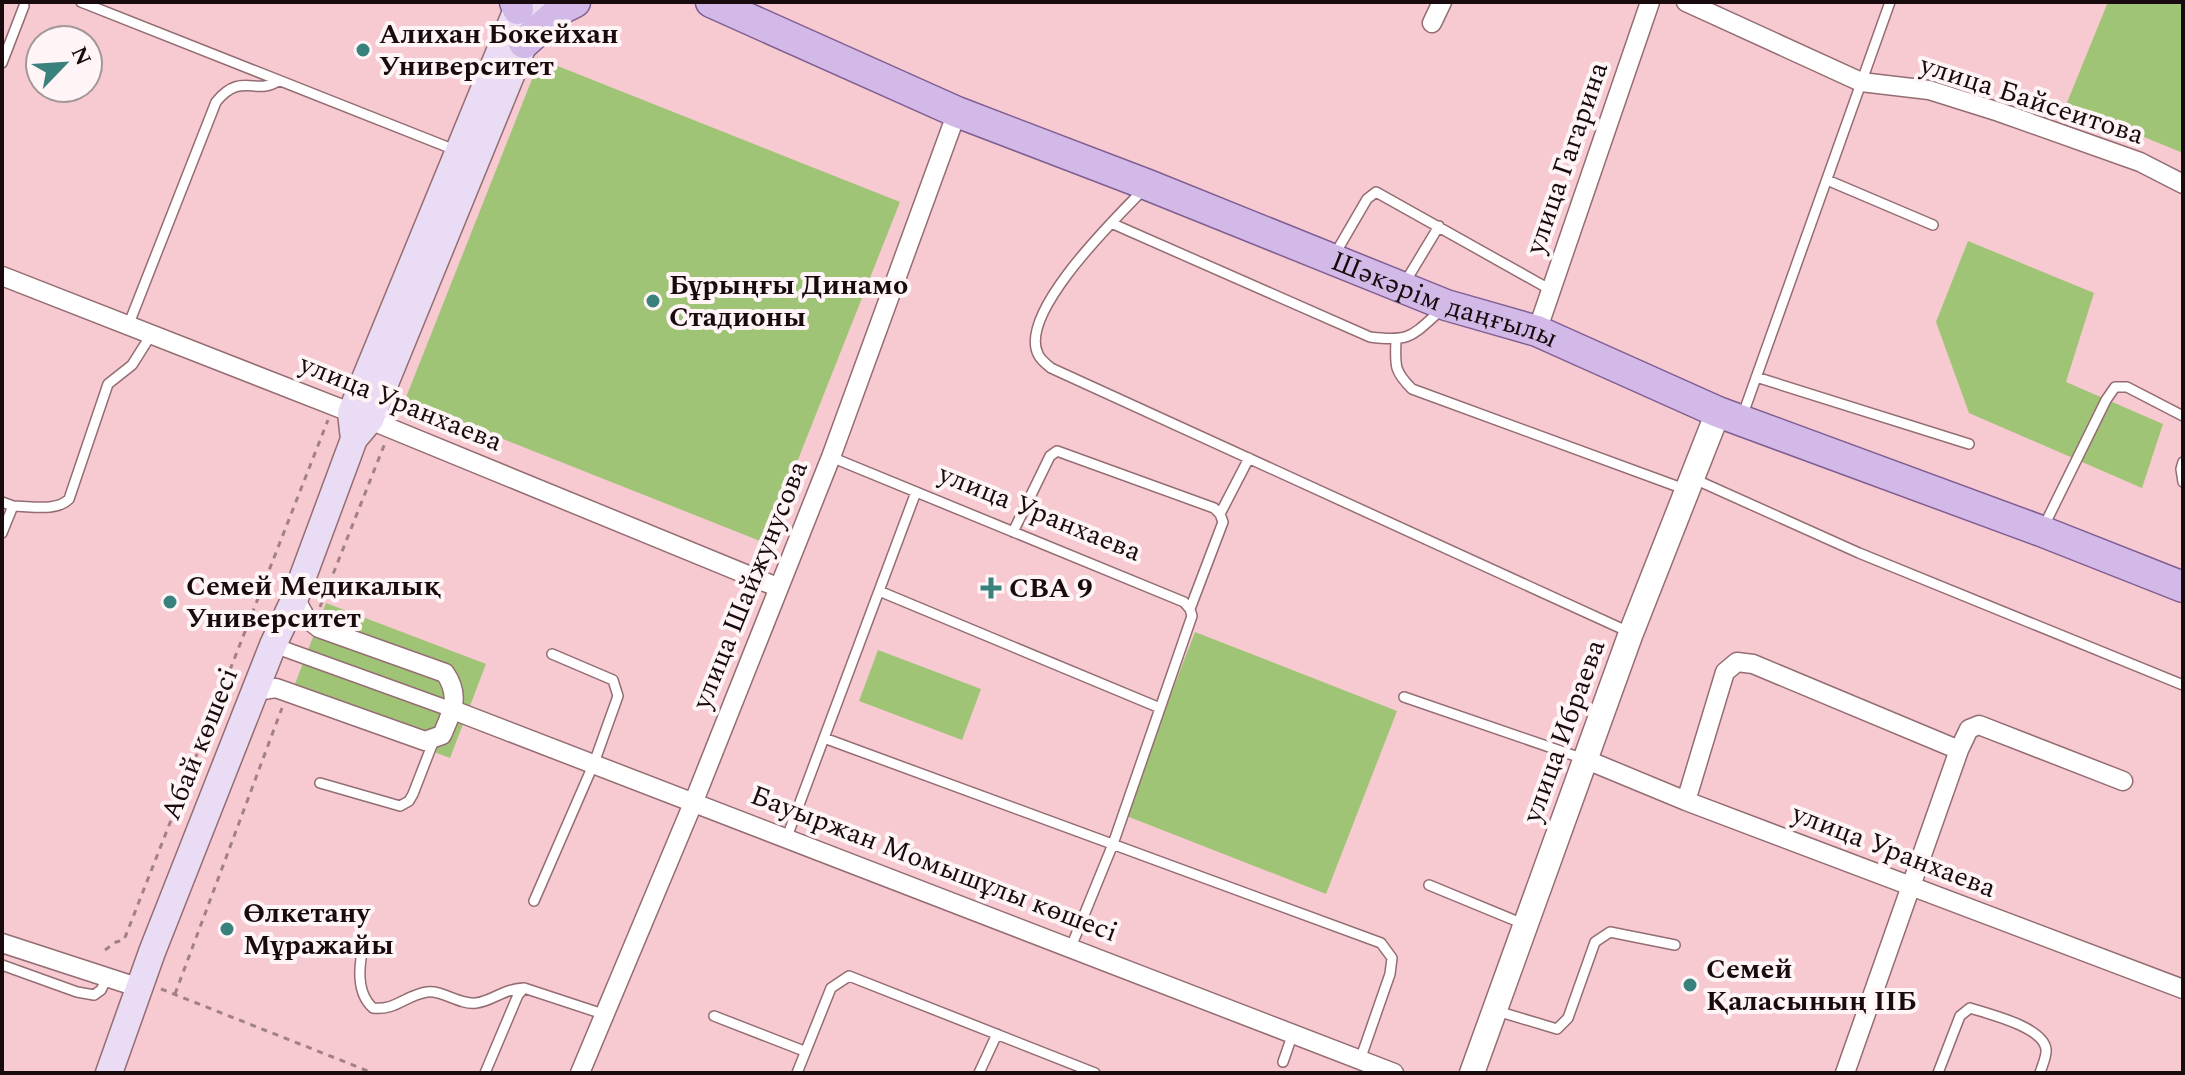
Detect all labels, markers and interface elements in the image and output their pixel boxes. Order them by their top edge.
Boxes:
place label: Алихан Бокейхан Университет [379,13,619,88]
north arrow [24,24,104,104]
text: N [62,41,100,71]
marker: Алихан Бокейхан Университет [354,41,372,59]
street label: улица Байсеитова [1914,43,2150,157]
street label: улица Гагарина [1514,56,1620,261]
street label: Шәкәрім даңғылы [1325,239,1565,359]
place label: Бұрыңғы Динамо Стадионы [669,264,908,339]
marker: Бұрыңғы Динамо Стадионы [644,292,662,310]
street label: улица Уранхаева [292,342,509,463]
street label: улица Уранхаева [931,452,1148,573]
street label: улица Шайжунусова [680,454,820,717]
place label: Семей Медикалық Университет [186,565,441,640]
place label: СВА 9 [1009,567,1093,610]
marker: СВА 9 [980,577,1002,599]
marker: Семей Медикалық Университет [161,593,179,611]
street label: улица Ибраева [1511,633,1617,830]
street label: Абай көшесі [150,661,250,827]
street label: Бауыржан Момышұлы көшесі [744,774,1124,954]
street label: улица Уранхаева [1785,792,2003,910]
place label: Өлкетану Мұражайы [243,892,394,967]
marker: Өлкетану Мұражайы [218,920,236,938]
place label: Семей Қаласының ІІБ [1706,948,1916,1023]
marker: Семей Қаласының ІІБ [1681,976,1699,994]

